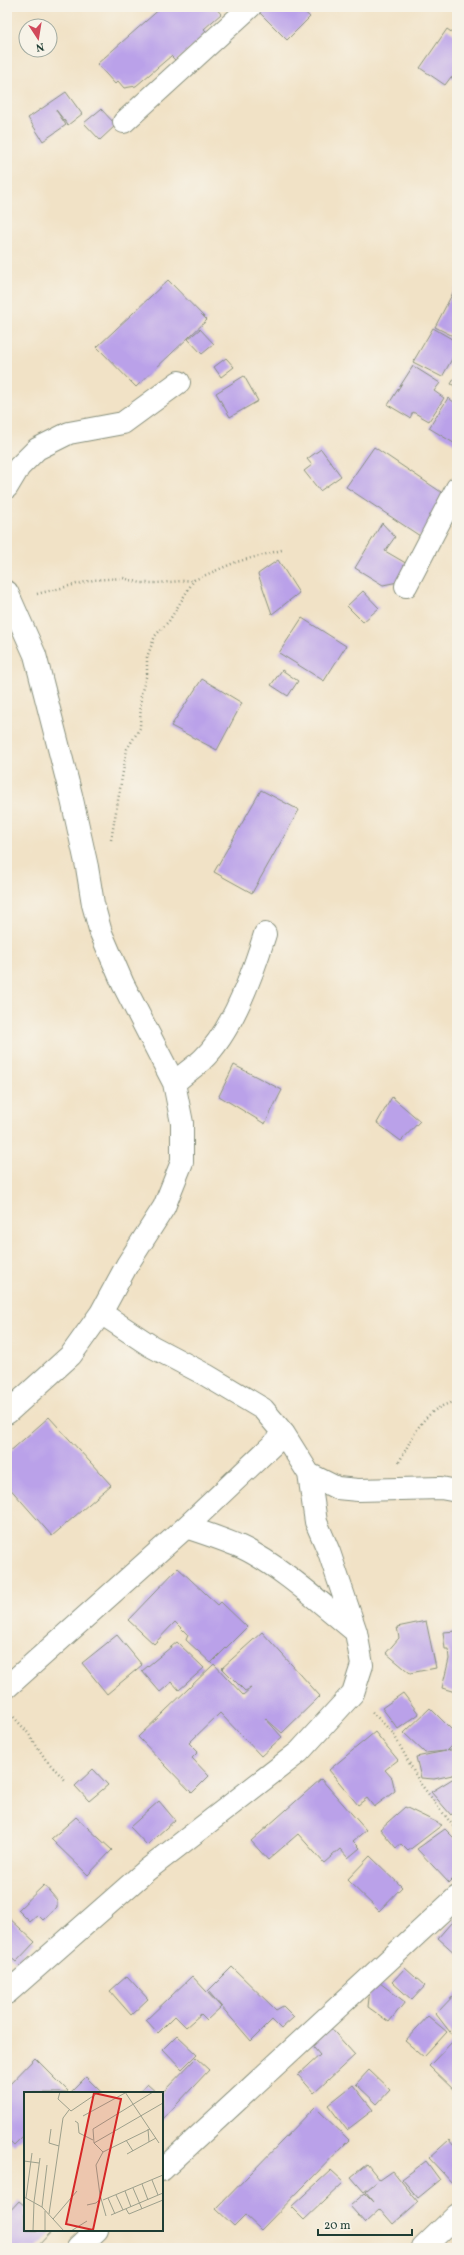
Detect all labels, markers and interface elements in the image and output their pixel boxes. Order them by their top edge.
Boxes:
north arrow [18,18,58,58]
text: N [34,38,45,54]
inset map [24,2092,163,2231]
scale bar [318,2211,412,2237]
text: 20 m [324,2218,351,2234]

